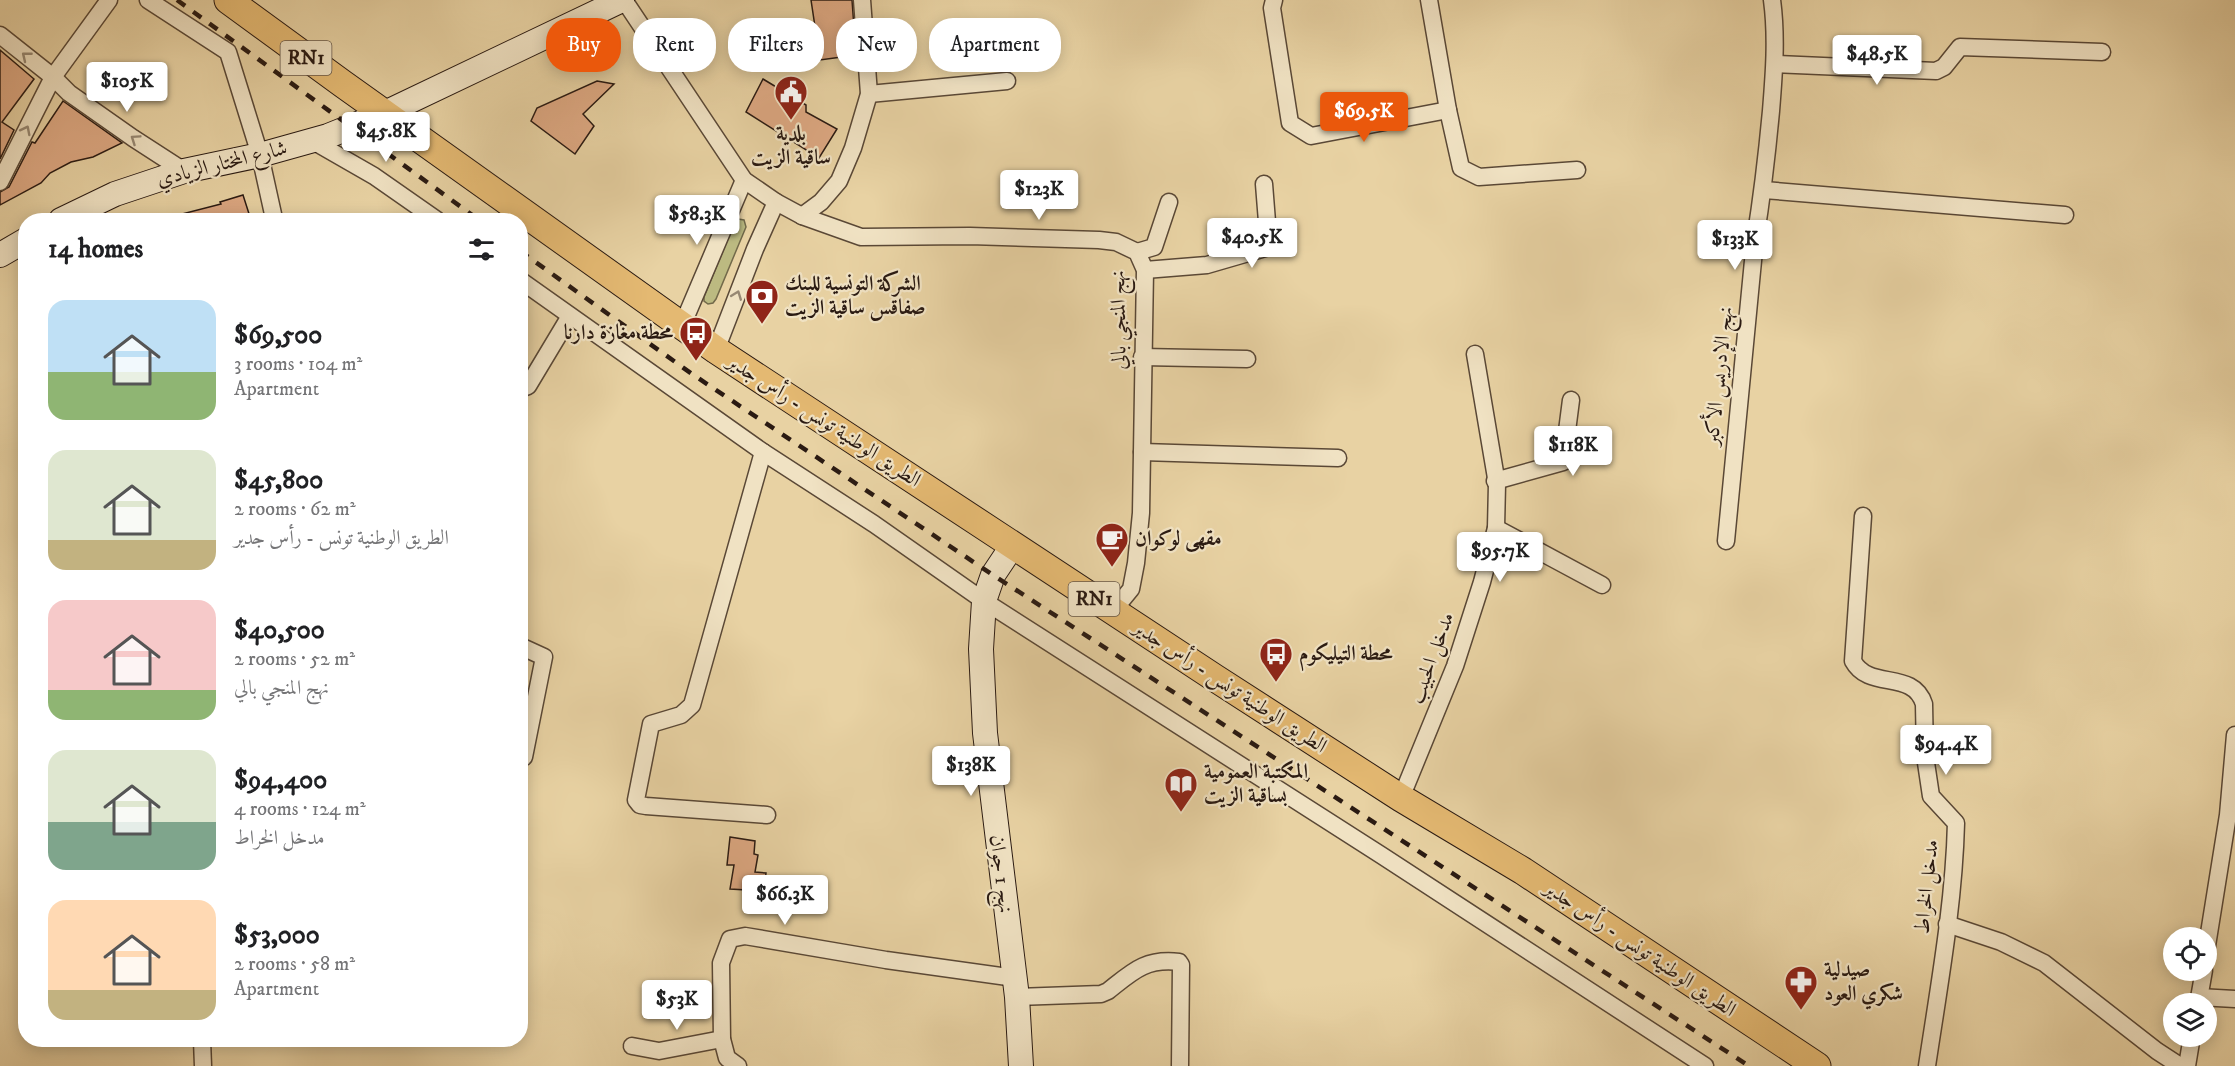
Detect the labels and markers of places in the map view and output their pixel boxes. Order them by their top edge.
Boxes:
pin: $48.5K [1828,35,1926,86]
pin: $105K [85,62,169,113]
public building icon: بلدية ساقية الزيت [773,74,809,121]
pin: $69.5K [1315,92,1413,143]
pin: $45.8K [337,112,435,163]
place label: بلدية ساقية الزيت [751,121,831,171]
pin: $123K [997,170,1081,221]
pin: $58.3K [648,195,746,246]
pin: $40.5K [1203,218,1301,269]
pin: $133K [1693,220,1777,271]
place label: الشركة التونسية للبنك صفاقس ساقية الزيت [785,270,926,321]
bank icon: الشركة التونسية للبنك صفاقس ساقية الزيت [744,278,780,325]
bus stop icon: محطة مغازة دارنا [678,315,714,362]
place label: محطة مغازة دارنا [564,320,674,346]
pin: $118K [1531,426,1615,477]
cafe icon: مقهى لوكوان [1094,521,1130,568]
place label: مقهى لوكوان [1135,526,1222,552]
pin: $95.7K [1451,532,1549,583]
bus stop icon: محطة التيليكوم [1258,636,1294,683]
place label: محطة التيليكوم [1299,641,1394,672]
pin: $94.4K [1897,725,1995,776]
pin: $138K [929,746,1013,797]
place label: المكتبة العمومية بساقية الزيت [1204,759,1308,809]
library icon: المكتبة العمومية بساقية الزيت [1163,766,1199,813]
pin: $66.3K [736,875,834,926]
place label: صيدلية شكري العود [1824,957,1903,1010]
pharmacy icon: صيدلية شكري العود [1783,964,1819,1011]
pin: $53K [641,980,713,1031]

